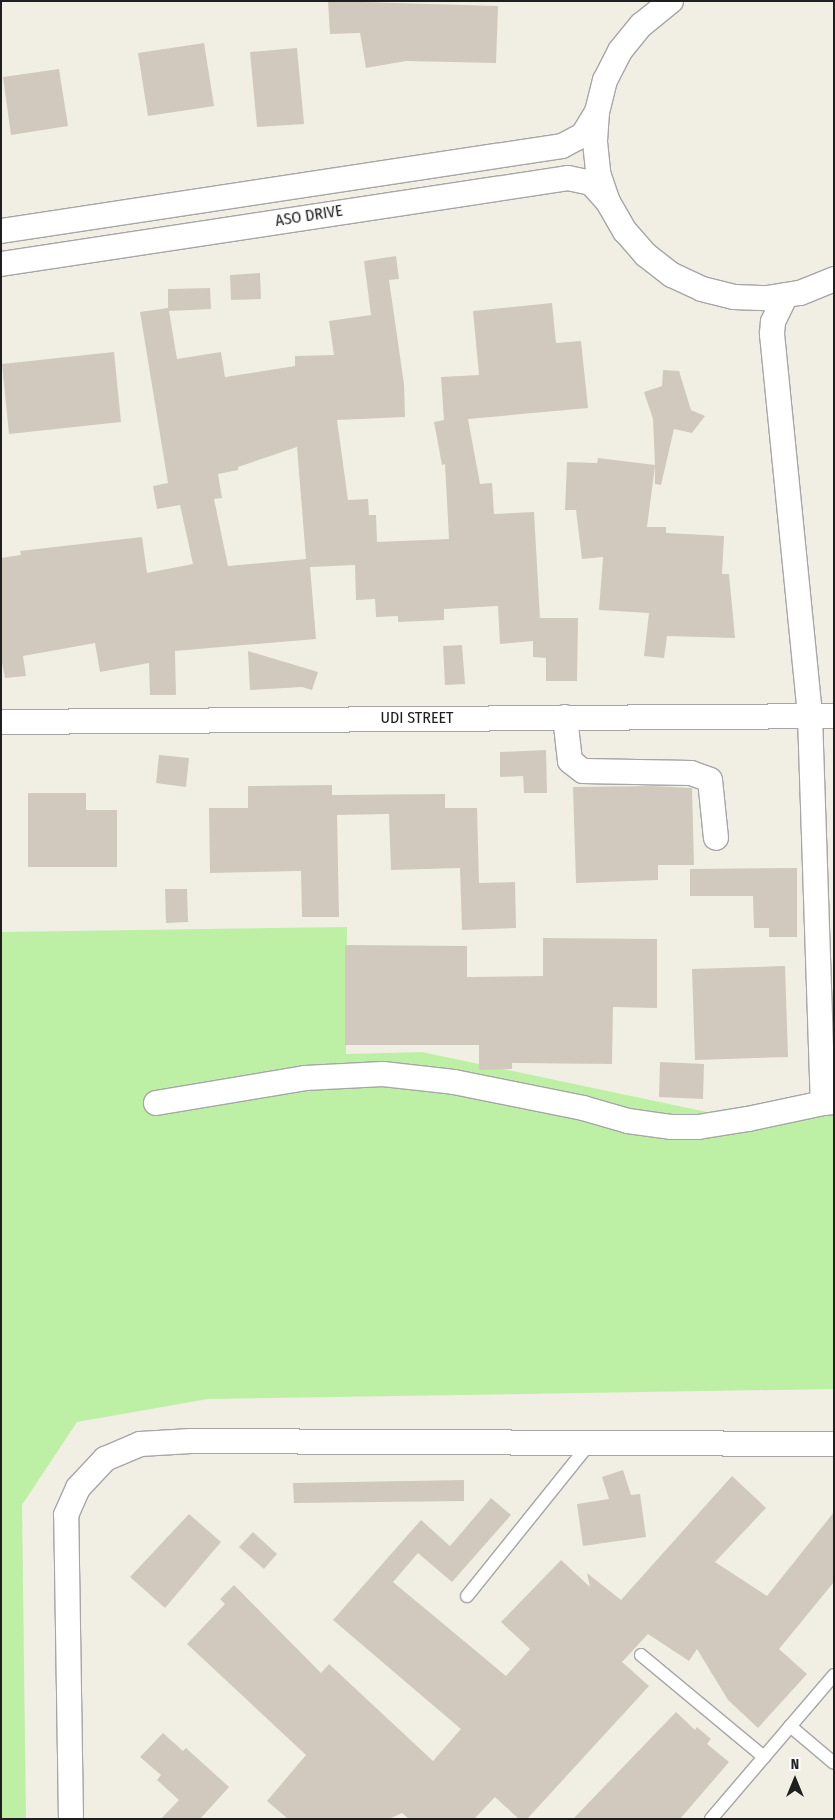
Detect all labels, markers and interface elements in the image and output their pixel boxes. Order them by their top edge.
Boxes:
street label: ASO DRIVE [274,201,344,231]
street label: UDI STREET [381,708,453,728]
north arrow [770,1755,820,1805]
text: N [791,1756,799,1773]

